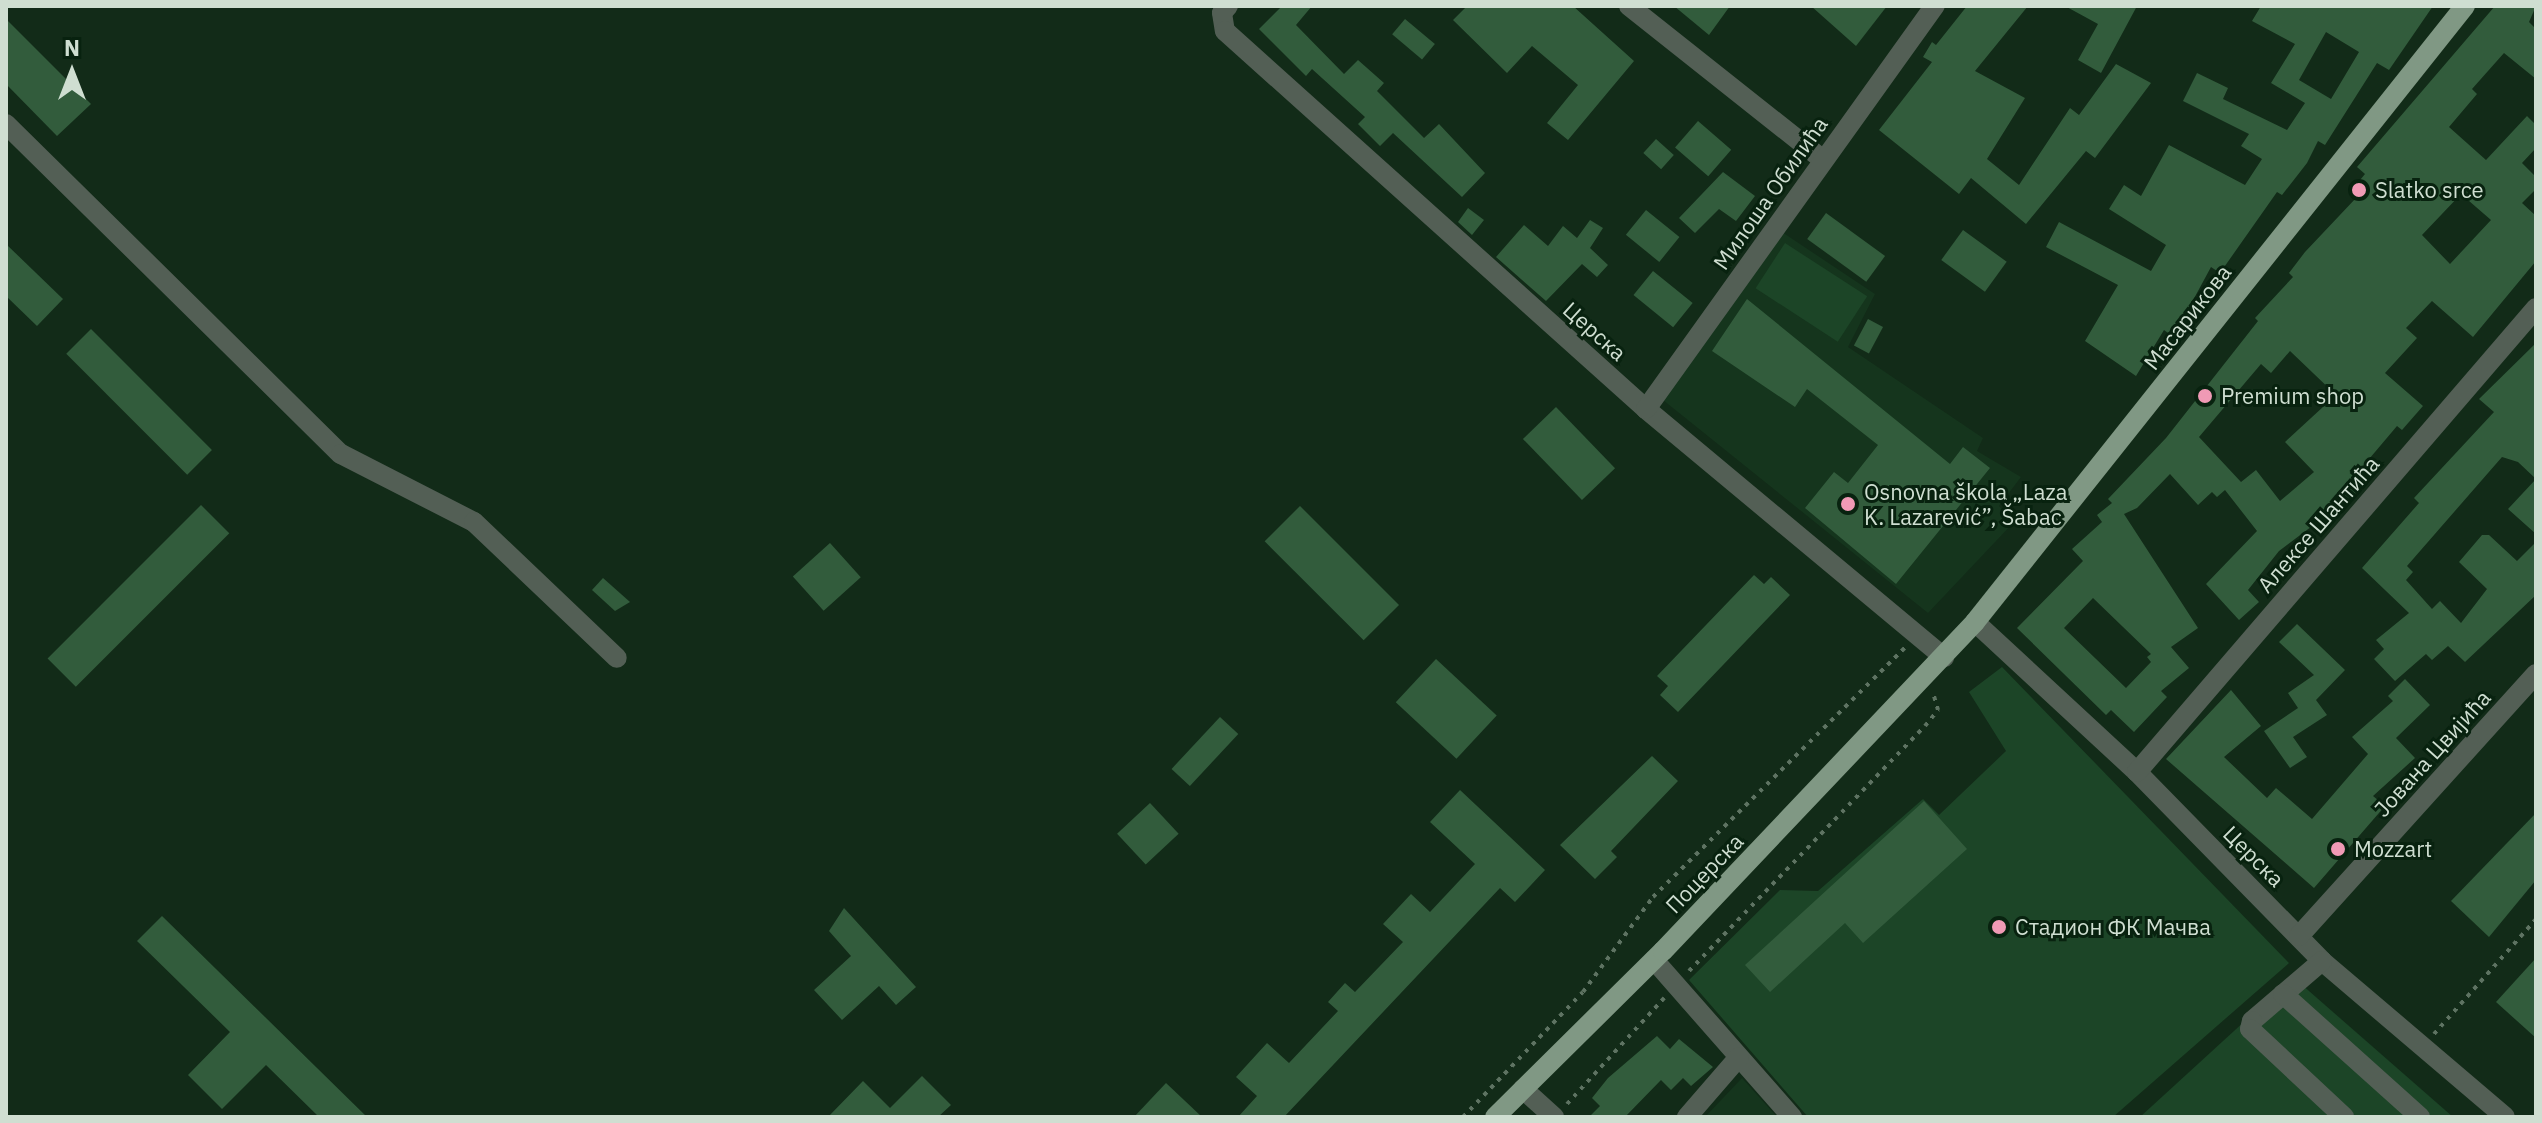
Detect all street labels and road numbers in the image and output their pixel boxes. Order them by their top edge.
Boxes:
street label: Милоша Обилића [1707,111,1833,275]
street label: Масарикова [2138,259,2236,375]
street label: Церска [1558,296,1632,366]
street label: Алексе Шантића [2252,450,2384,598]
street label: Јована Цвијића [2368,684,2496,822]
street label: Церска [2218,820,2290,892]
street label: Поцерска [1660,828,1748,918]

